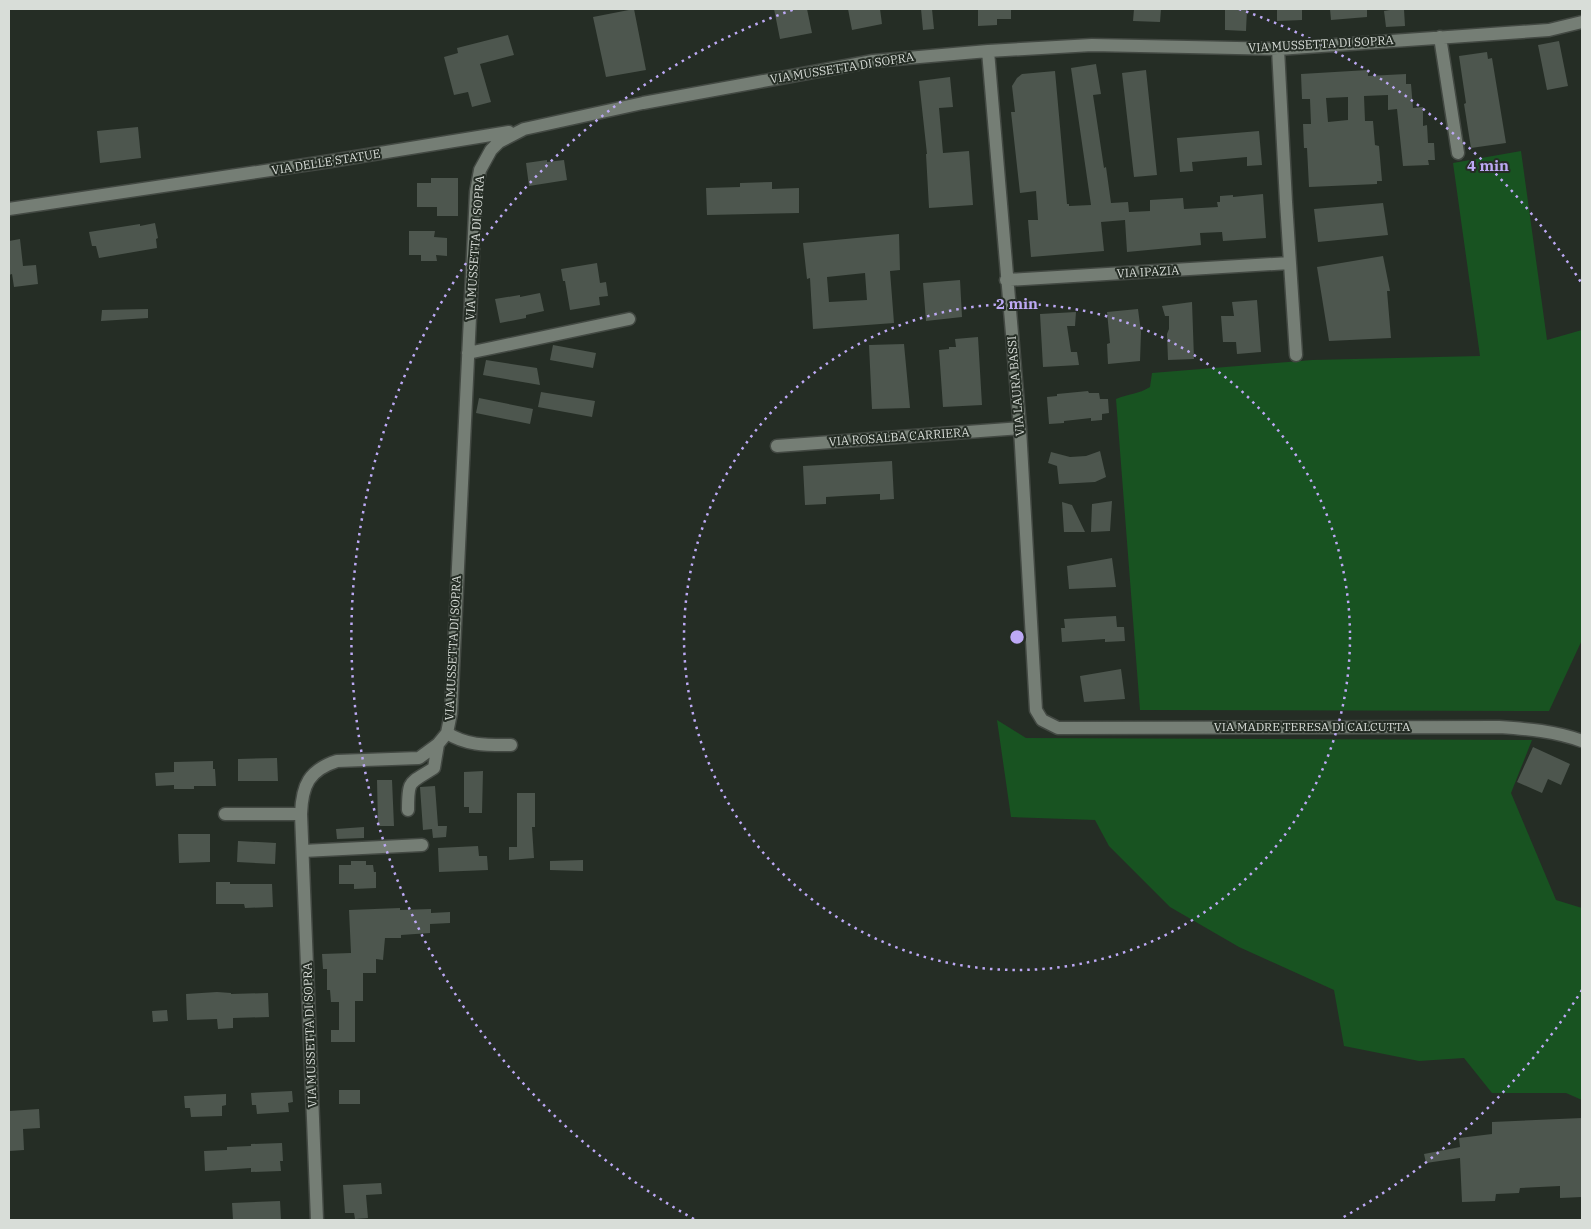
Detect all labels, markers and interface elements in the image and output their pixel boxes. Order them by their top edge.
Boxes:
street label: VIA MUSSETTA DI SOPRA [1248,32,1395,55]
street label: VIA MUSSETTA DI SOPRA [769,49,916,86]
street label: VIA DELLE STATUE [270,145,381,178]
text: 4 min [1467,156,1509,175]
street label: VIA MUSSETTA DI SOPRA [462,174,487,321]
street label: VIA IPAZIA [1116,262,1180,281]
text: 2 min [996,294,1038,313]
street label: VIA LAURA BASSI [1004,335,1027,437]
street label: VIA ROSALBA CARRIERA [828,424,971,449]
street label: VIA MUSSETTA DI SOPRA [441,574,464,721]
centre of rings [1008,628,1026,646]
street label: VIA MADRE TERESA DI CALCUTTA [1214,719,1411,734]
street label: VIA MUSSETTA DI SOPRA [299,961,320,1108]

